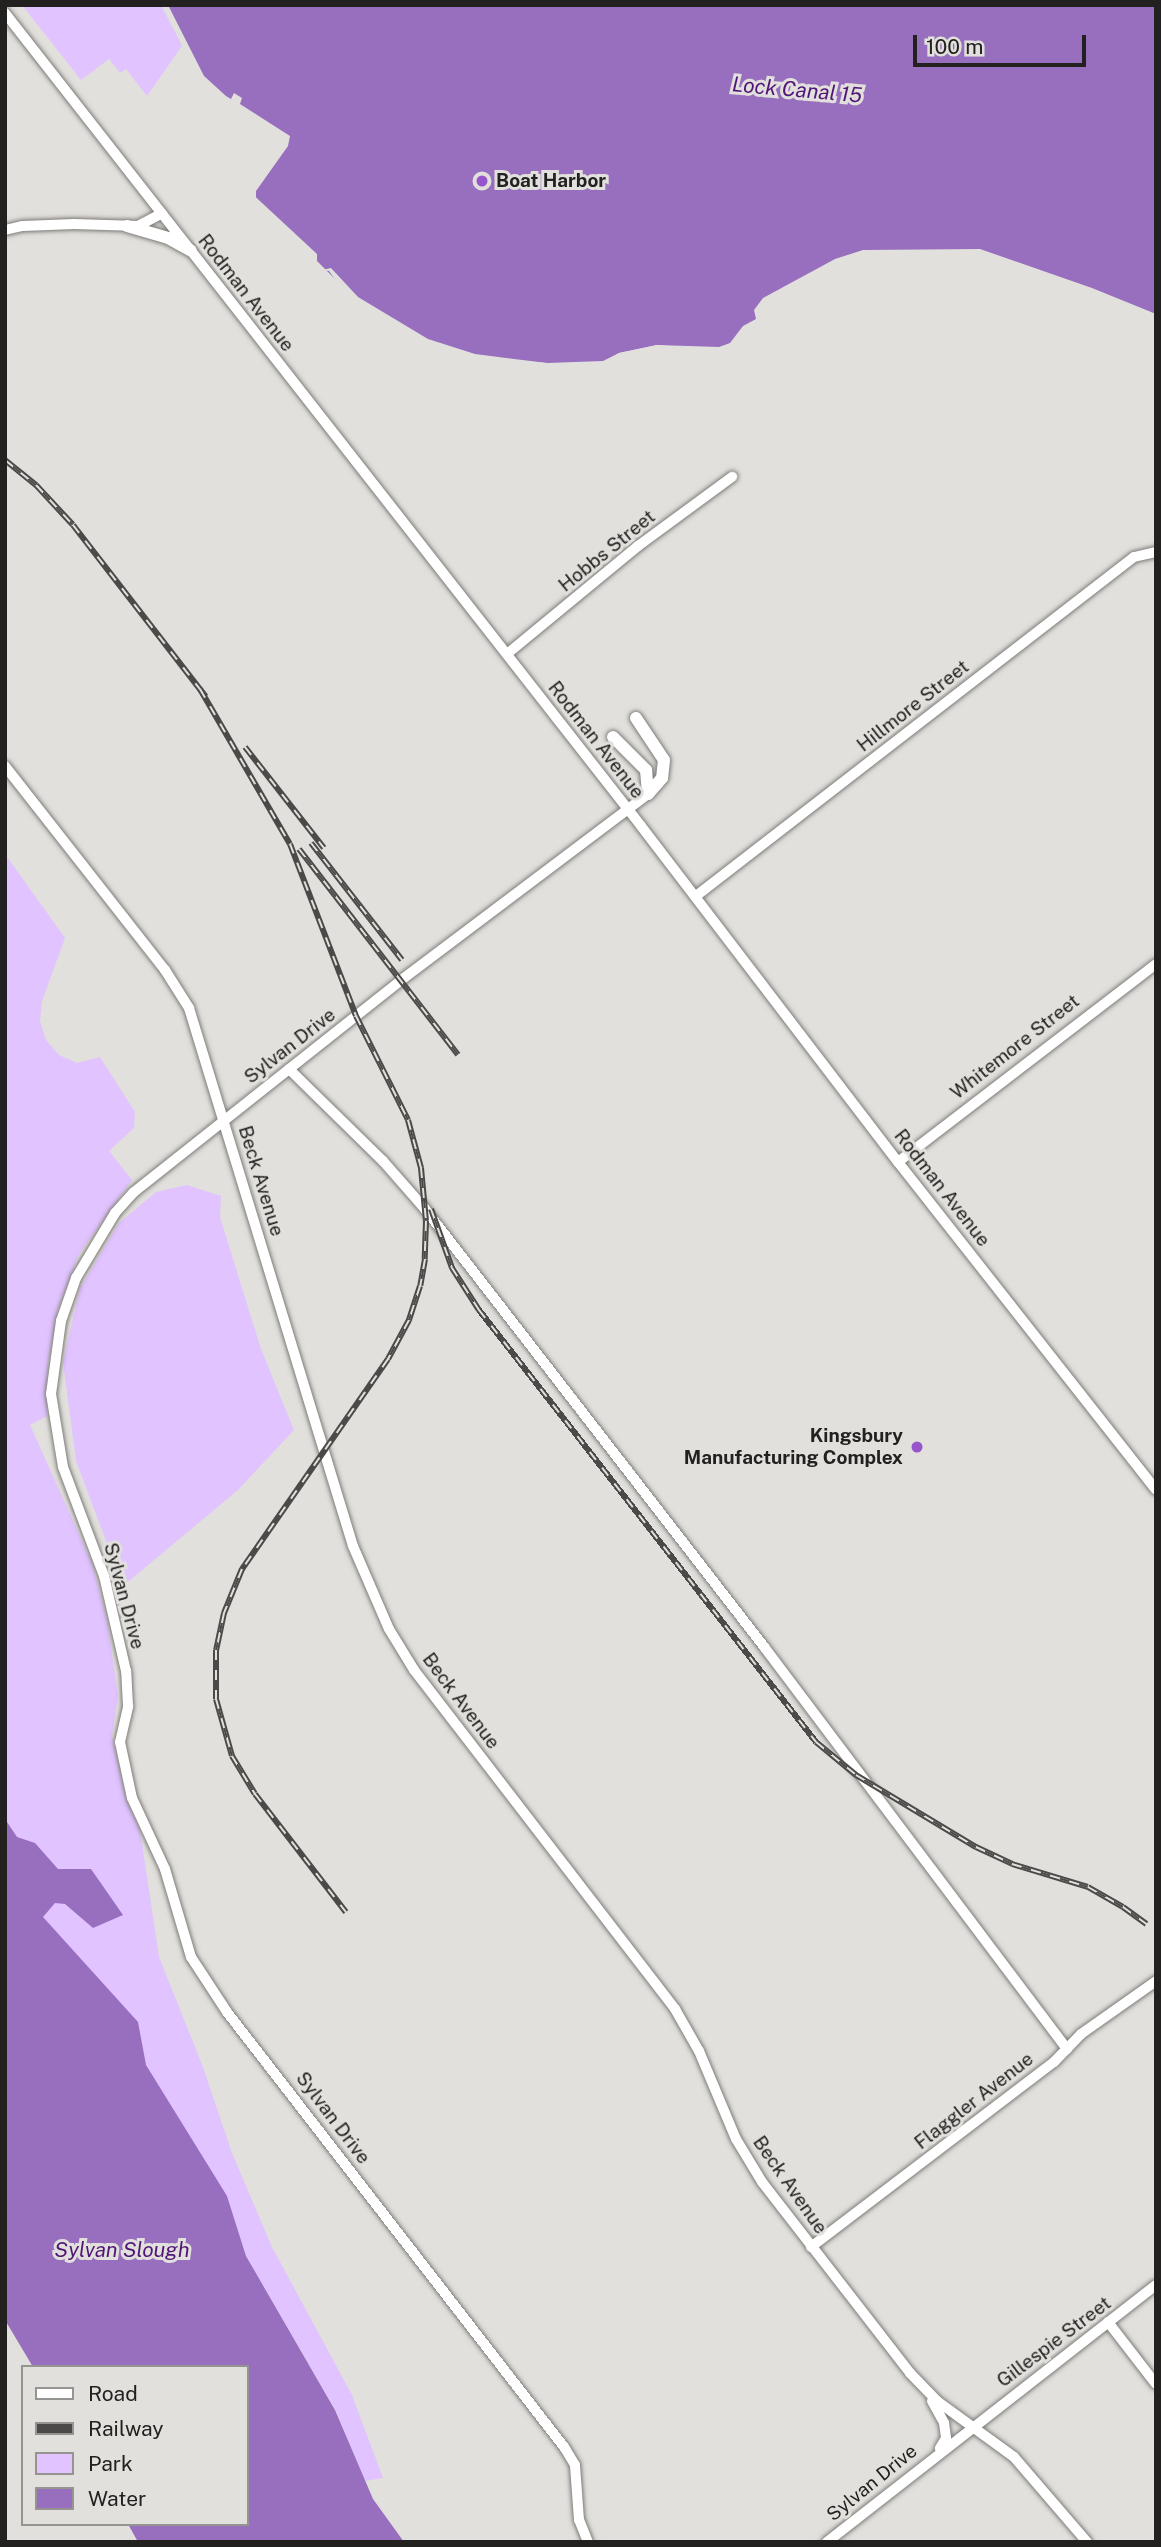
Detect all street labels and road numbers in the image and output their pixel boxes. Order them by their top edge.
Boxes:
street label: Rodman Avenue [193,230,299,356]
street label: Hobbs Street [554,505,660,597]
street label: Hillmore Street [852,655,974,757]
street label: Rodman Avenue [543,677,649,803]
street label: Whitemore Street [946,990,1084,1104]
street label: Sylvan Drive [240,1003,340,1089]
street label: Beck Avenue [233,1123,289,1239]
street label: Rodman Avenue [889,1125,995,1251]
street label: Sylvan Drive [99,1540,149,1652]
street label: Beck Avenue [417,1648,505,1754]
street label: Flaggler Avenue [910,2048,1038,2154]
street label: Sylvan Drive [291,2067,375,2169]
street label: Beck Avenue [748,2132,832,2238]
street label: Gillespie Street [993,2292,1115,2392]
street label: Sylvan Drive [822,2440,922,2526]

